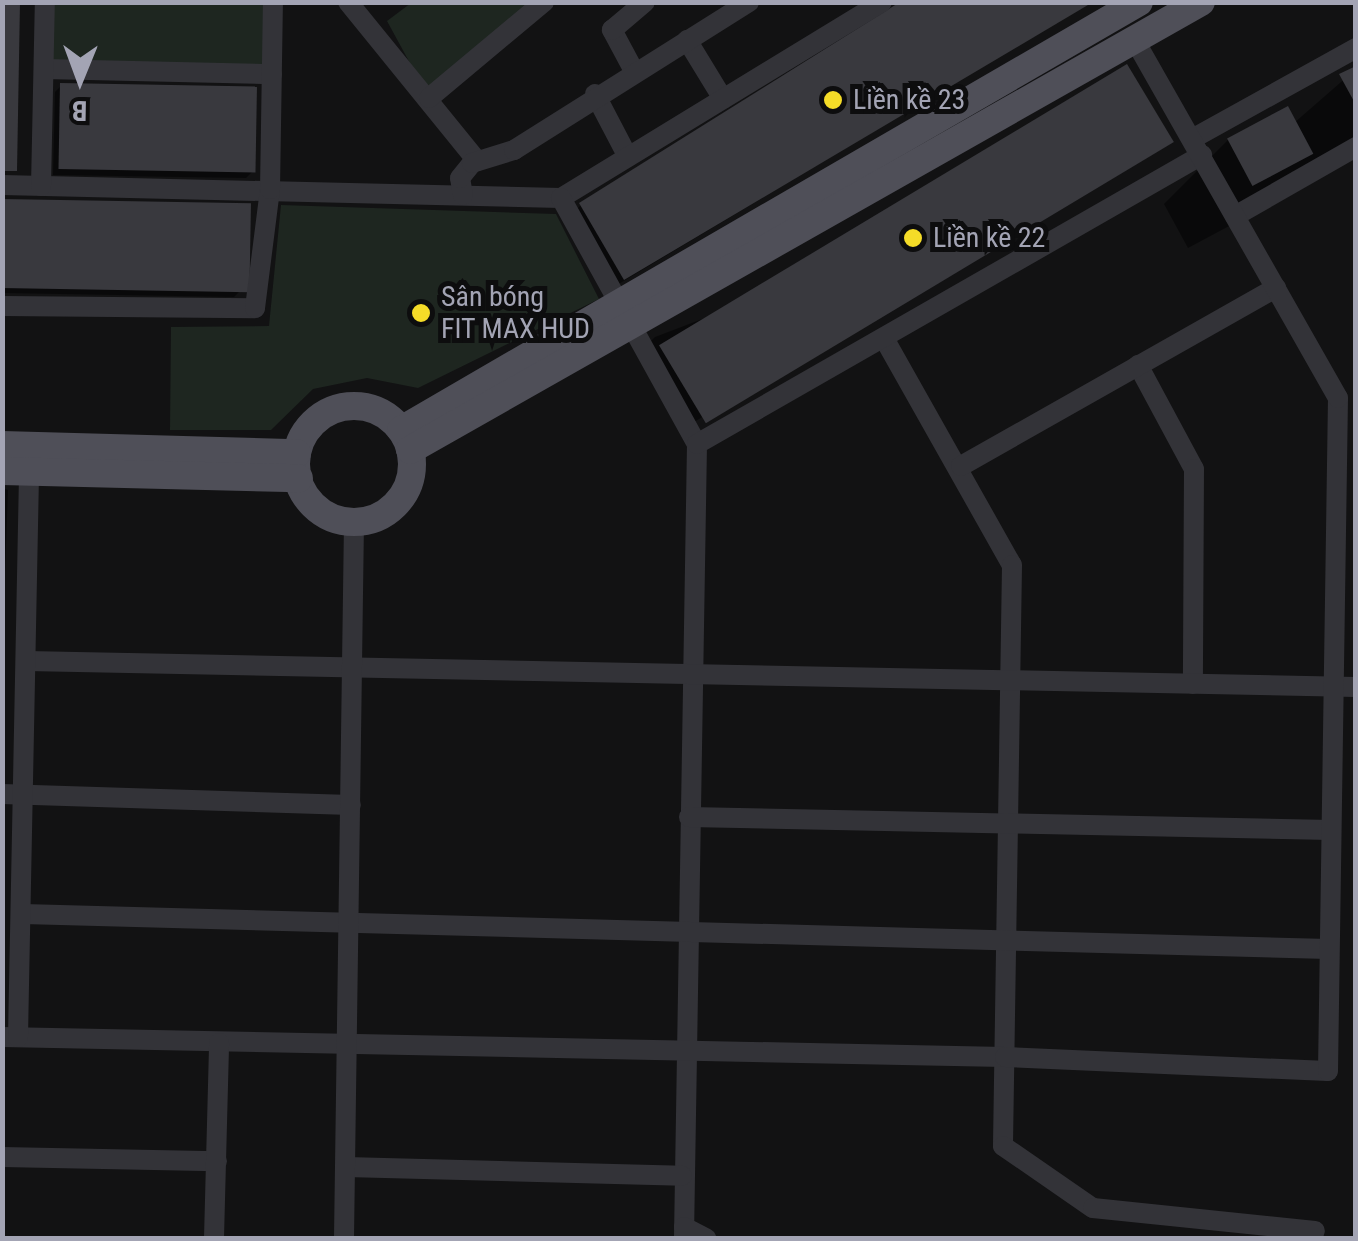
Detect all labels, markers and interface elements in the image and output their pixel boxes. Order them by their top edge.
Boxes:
north arrow [30,30,130,130]
place label: Liền kề 23 [853,83,965,117]
marker: Liền kề 23 [822,89,844,111]
text: B [71,94,88,127]
place label: Liền kề 22 [933,221,1045,255]
marker: Liền kề 22 [902,227,924,249]
place label: Sân bóng FIT MAX HUD [441,280,591,346]
marker: Sân bóng FIT MAX HUD [410,302,432,324]

